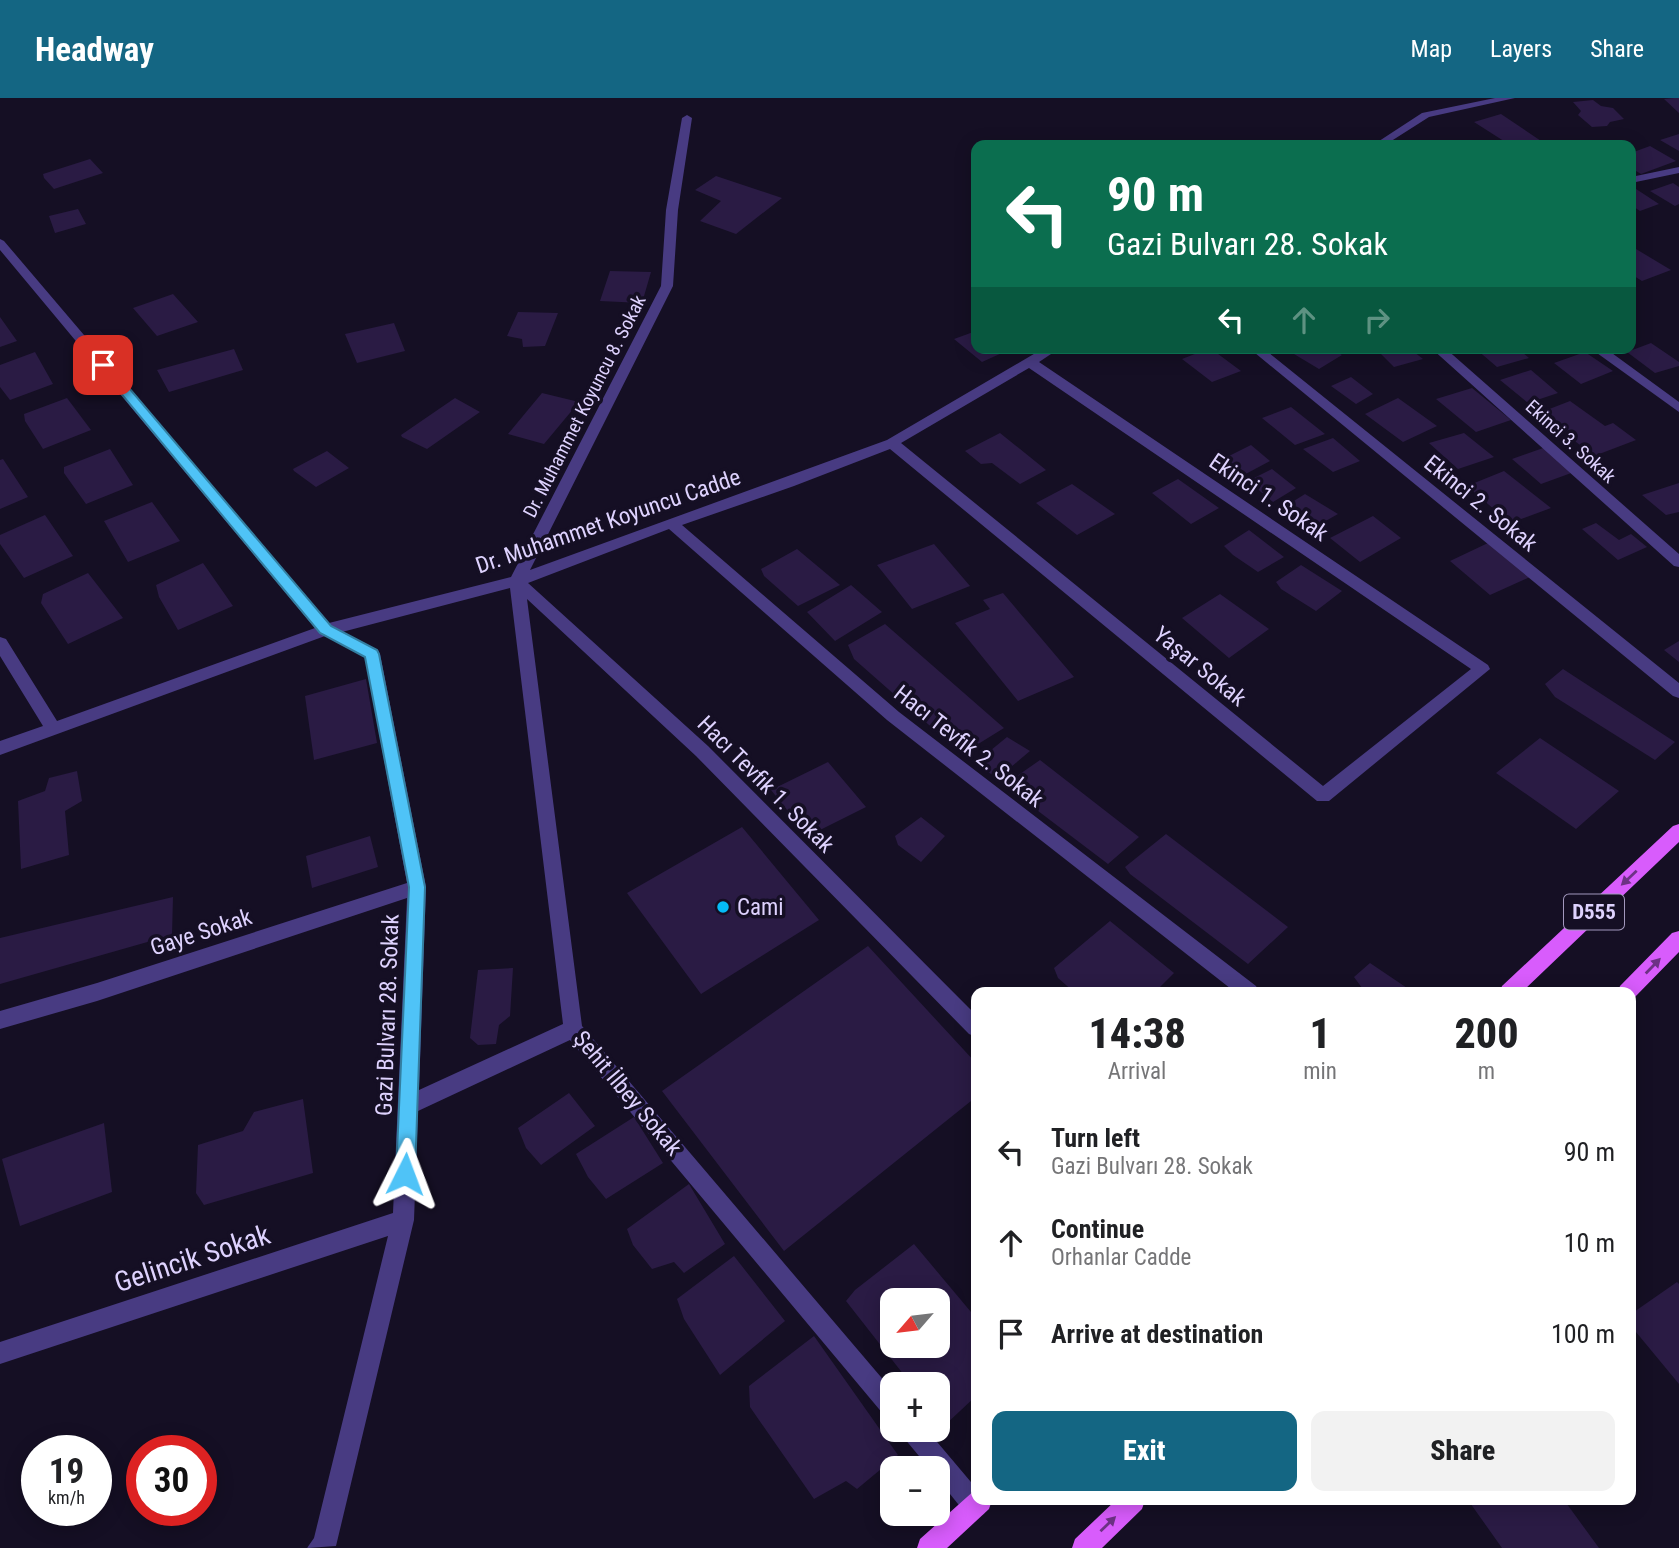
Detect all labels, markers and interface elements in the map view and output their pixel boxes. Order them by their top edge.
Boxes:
text: Headway [35,30,154,69]
text: Map [1411,35,1452,63]
text: Layers [1490,35,1552,63]
text: Share [1590,35,1644,63]
text: 90 m [1107,166,1204,223]
icon: left [992,168,1083,259]
text: Gazi Bulvarı 28. Sokak [1107,225,1388,263]
street label: Dr. Muhammet Koyuncu 8. Sokak [518,291,651,521]
icon: left [1212,301,1250,339]
icon: ahead [1285,301,1323,339]
icon: right [1358,301,1396,339]
pin [73,335,133,395]
icon: arrive [84,346,122,384]
street label: Ekinci 3. Sokak [1521,395,1621,488]
street label: Ekinci 1. Sokak [1204,448,1334,547]
street label: Ekinci 2. Sokak [1419,450,1543,557]
street label: Dr. Muhammet Koyuncu Cadde [472,463,744,580]
street label: Yaşar Sokak [1148,621,1252,712]
street label: Hacı Tevfik 2. Sokak [889,680,1049,814]
street label: Hacı Tevfik 1. Sokak [692,710,840,859]
one-way arrow [1621,869,1638,886]
place label: Cami [737,894,784,921]
road number: D555 [1564,894,1624,930]
marker: Cami [715,899,731,915]
street label: Gaye Sokak [147,903,256,962]
street label: Gazi Bulvarı 28. Sokak [370,913,405,1116]
one-way arrow [1645,958,1661,975]
text: 14:38 [1088,1009,1186,1058]
text: 1 [1309,1009,1331,1058]
text: 200 [1454,1009,1519,1058]
street label: Şehit İlbey Sokak [568,1026,688,1162]
text: Arrival [1108,1058,1166,1085]
text: min [1303,1058,1337,1085]
text: m [1478,1058,1495,1085]
text: Turn left [1051,1123,1140,1153]
icon: left [992,1133,1030,1171]
position arrow [368,1137,442,1211]
text: 90 m [1564,1137,1615,1167]
text: Gazi Bulvarı 28. Sokak [1051,1153,1253,1180]
text: Continue [1051,1214,1144,1244]
street label: Gelincik Sokak [110,1218,275,1299]
icon: ahead [992,1224,1030,1262]
text: 10 m [1564,1228,1615,1258]
text: Orhanlar Cadde [1051,1244,1191,1271]
north arrow [880,1288,950,1358]
map controls [880,1288,950,1526]
icon: arrive [992,1315,1030,1353]
text: Arrive at destination [1051,1319,1263,1349]
text: 100 m [1551,1319,1615,1349]
button: + [880,1372,950,1442]
button: Exit [992,1411,1297,1491]
button: Share [1311,1411,1615,1491]
speed limit sign: 30 [126,1435,217,1526]
text: 19 [49,1451,84,1492]
button: − [880,1456,950,1526]
text: km/h [48,1487,85,1508]
one-way arrow [1100,1516,1116,1533]

